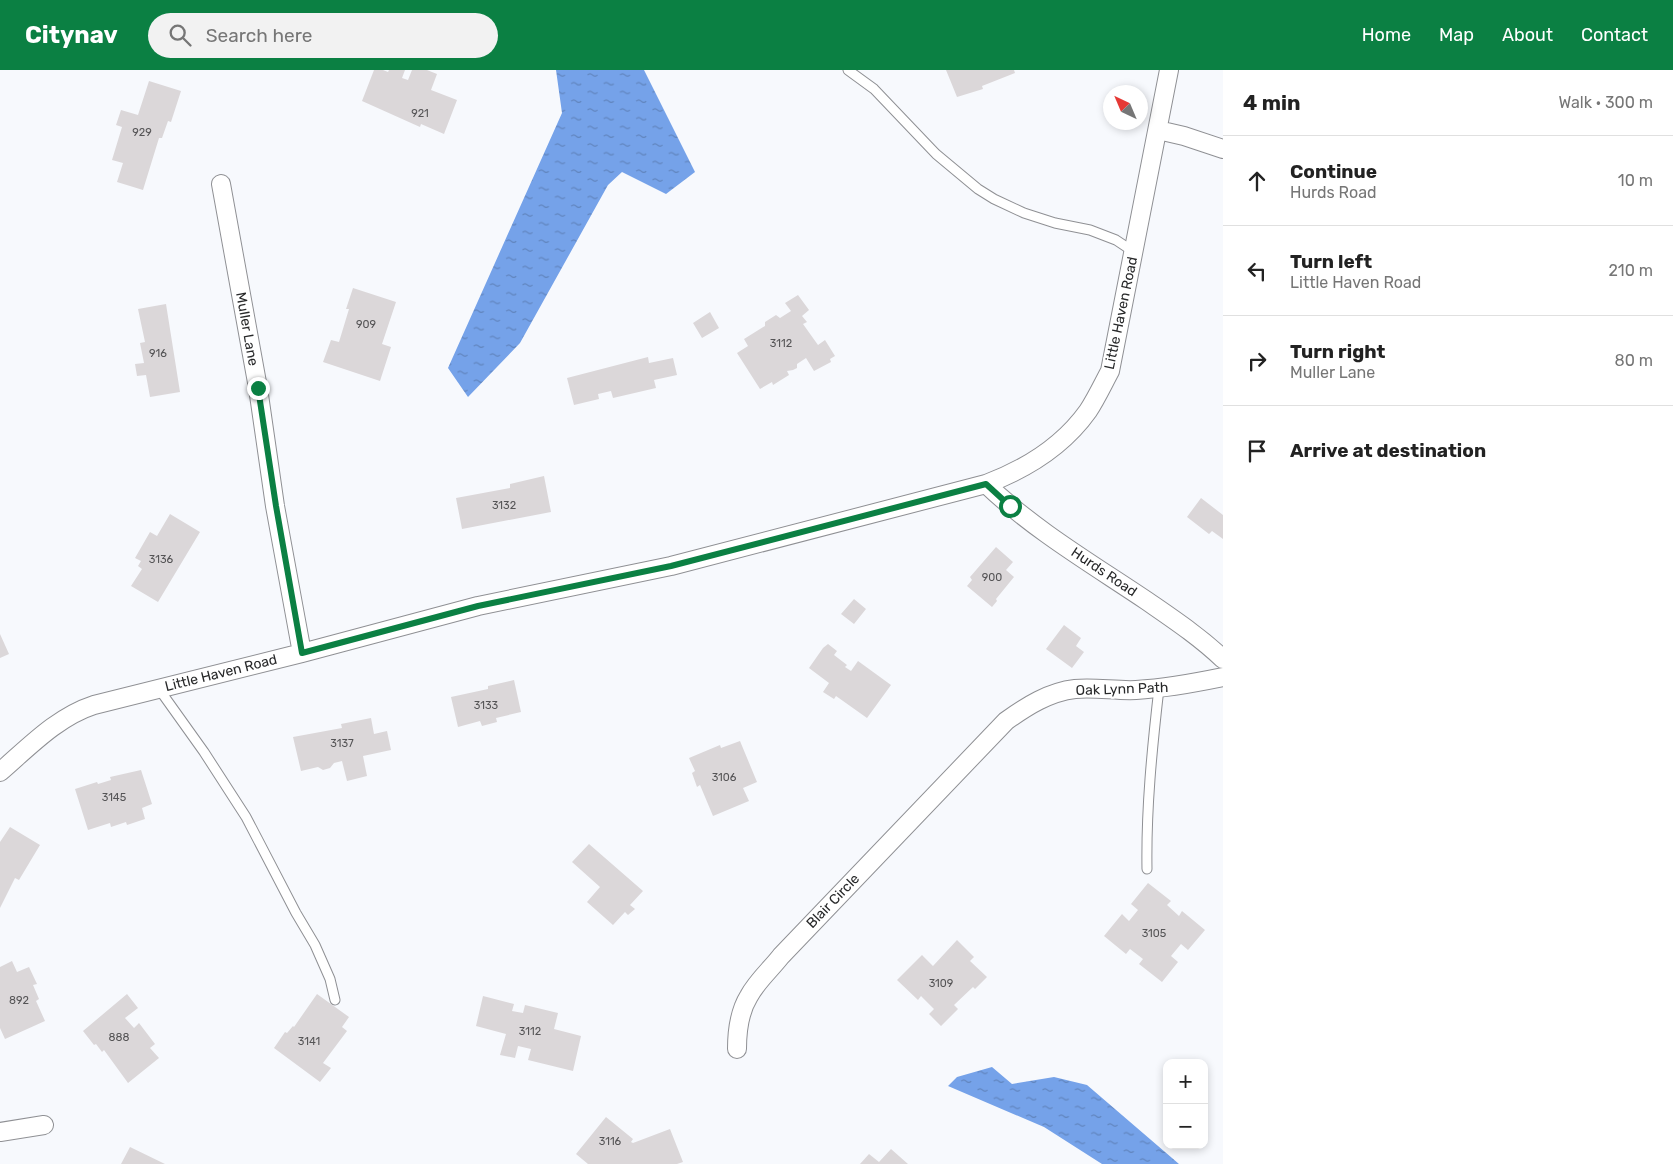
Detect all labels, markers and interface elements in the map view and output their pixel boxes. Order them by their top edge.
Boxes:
search box [148,13,498,58]
text: Citynav [25,21,118,49]
icon: search [166,21,194,49]
text: Search here [206,24,312,47]
text: Home [1362,24,1411,46]
text: Map [1439,24,1474,46]
text: About [1502,24,1553,46]
text: Contact [1581,24,1648,46]
north arrow [1103,85,1148,130]
text: 4 min [1243,90,1301,115]
text: Walk · 300 m [1559,93,1653,112]
house number: 921 [411,107,429,120]
house number: 929 [132,126,152,139]
text: Continue [1290,160,1377,183]
icon: ahead [1243,167,1271,195]
text: 10 m [1618,171,1653,190]
text: Hurds Road [1290,183,1376,202]
text: Turn left [1290,250,1372,273]
street label: Little Haven Road [1101,255,1141,371]
icon: left [1243,257,1271,285]
text: 210 m [1608,261,1653,280]
text: Little Haven Road [1290,273,1421,292]
street label: Muller Lane [232,291,262,367]
house number: 909 [356,318,376,331]
house number: 3112 [770,337,792,350]
text: Turn right [1290,340,1385,363]
house number: 916 [149,347,167,360]
icon: right [1243,347,1271,375]
text: 80 m [1615,351,1653,370]
text: Muller Lane [1290,363,1375,382]
route end [247,377,270,400]
icon: arrive [1243,437,1271,465]
text: Arrive at destination [1290,439,1486,462]
route start [999,495,1022,518]
house number: 3132 [492,499,516,512]
street label: Hurds Road [1068,544,1140,600]
house number: 3136 [149,553,174,566]
house number: 900 [982,571,1002,584]
street label: Little Haven Road [163,651,279,695]
street label: Oak Lynn Path [1075,679,1169,699]
house number: 3133 [474,699,499,712]
house number: 3137 [330,737,354,750]
house number: 3106 [712,771,737,784]
house number: 3145 [102,791,127,804]
street label: Blair Circle [803,870,863,932]
house number: 3105 [1142,927,1167,940]
house number: 3109 [929,977,953,990]
house number: 892 [9,994,29,1007]
house number: 3112 [519,1025,541,1038]
house number: 888 [109,1031,130,1044]
house number: 3141 [298,1035,320,1048]
map controls [1163,1059,1208,1149]
button: + [1163,1059,1208,1104]
button: − [1163,1104,1208,1149]
house number: 3116 [599,1135,622,1148]

